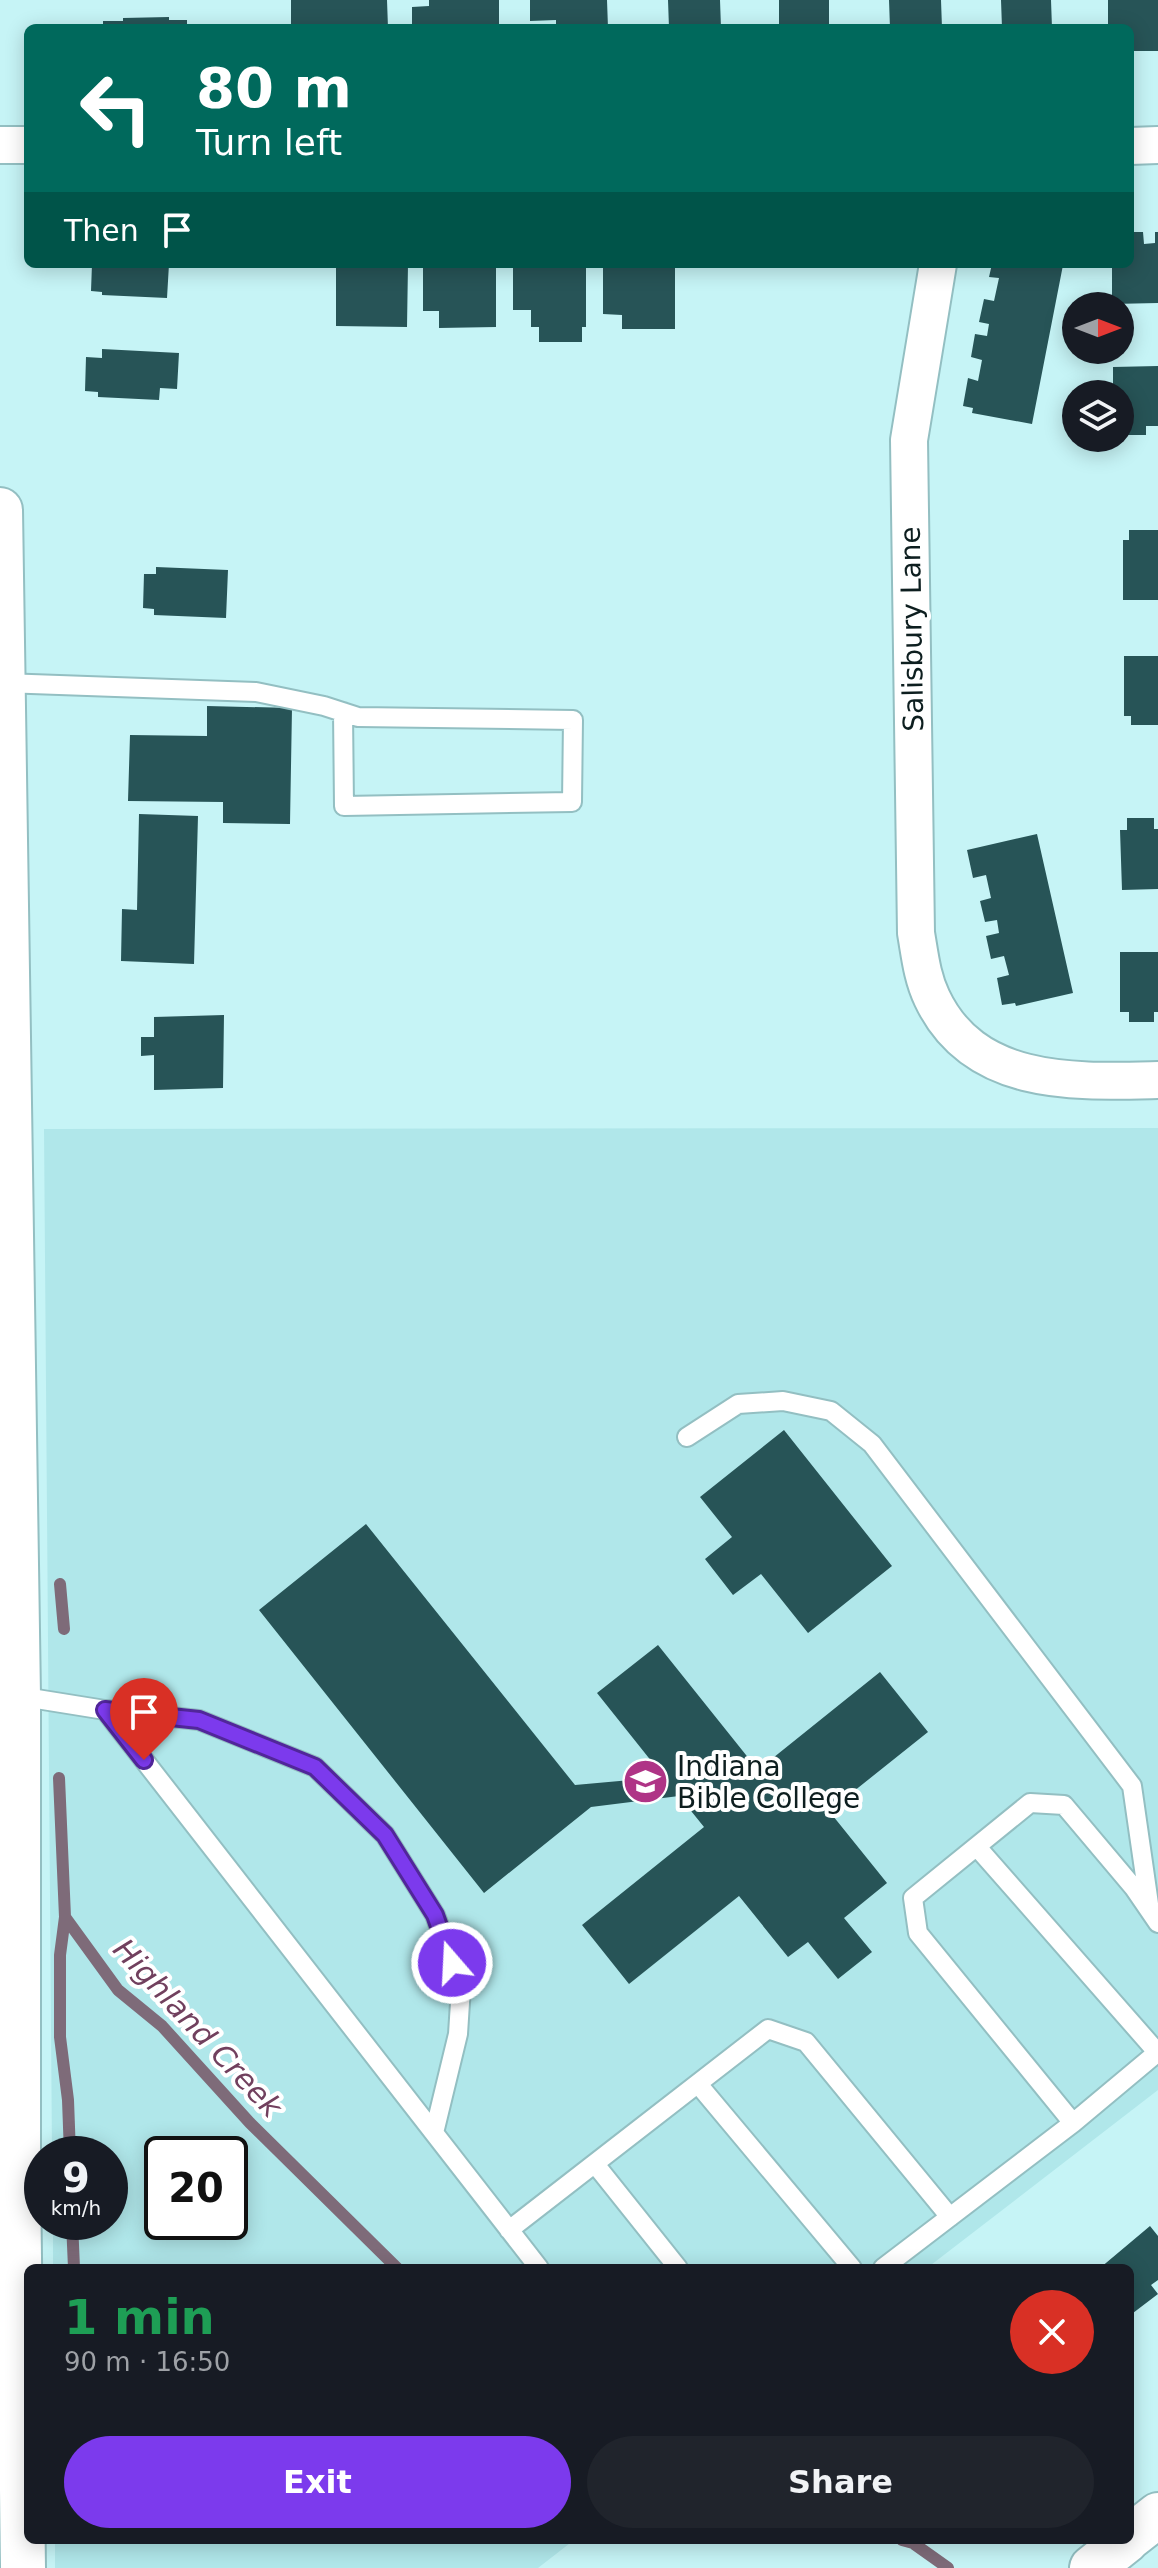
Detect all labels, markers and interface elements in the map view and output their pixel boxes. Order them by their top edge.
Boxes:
text: 80 m [196,55,352,120]
icon: left [64,56,168,160]
text: Turn left [196,122,342,163]
icon: arrive [155,208,199,252]
text: Then [64,213,139,248]
north arrow [1062,292,1134,364]
map controls [1062,292,1134,452]
button: layers [1062,380,1134,452]
street label: Salisbury Lane [894,526,930,732]
pin [110,1678,178,1760]
icon: arrive [122,1690,166,1734]
place label: Indiana Bible College [677,1750,860,1815]
school or university icon: Indiana Bible College [622,1758,670,1806]
position arrow [410,1921,494,2005]
water label: Highland Creek [106,1932,291,2126]
speed limit sign: 20 [144,2136,248,2240]
text: 9 [62,2155,90,2201]
text: km/h [51,2196,101,2220]
text: 1 min [64,2289,215,2345]
button: close [1010,2290,1094,2374]
text: 90 m · 16:50 [64,2347,230,2377]
button: Exit [64,2436,571,2528]
button: Share [587,2436,1094,2528]

